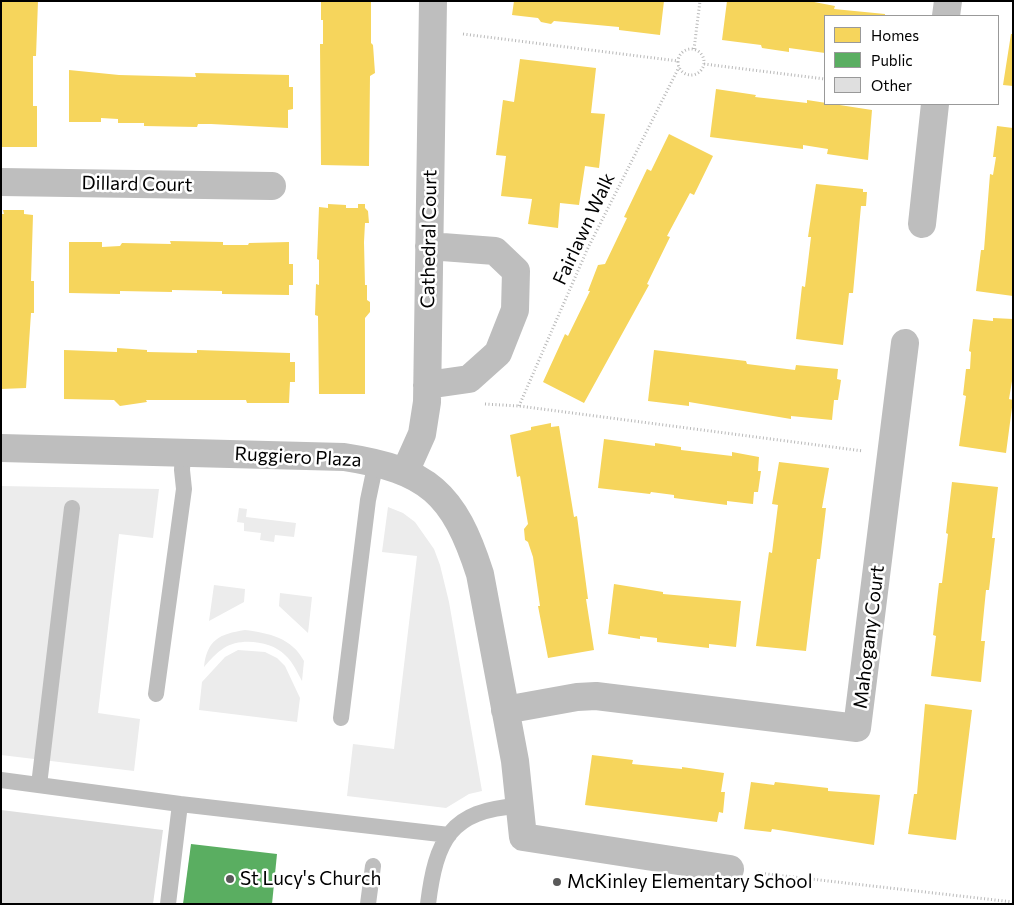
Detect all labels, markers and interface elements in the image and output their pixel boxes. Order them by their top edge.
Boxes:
legend [824,15,999,105]
text: Homes [871,26,919,44]
text: Public [871,51,913,69]
text: Other [871,76,912,94]
street label: Cathedral Court [416,169,442,309]
street label: Fairlawn Walk [548,170,620,288]
street label: Dillard Court [81,172,193,196]
street label: Ruggiero Plaza [234,442,362,472]
street label: Mahogany Court [849,564,889,710]
place label: St Lucy's Church [240,868,381,890]
place label: McKinley Elementary School [567,871,812,893]
marker: St Lucy's Church [224,873,236,885]
marker: McKinley Elementary School [551,876,563,888]

